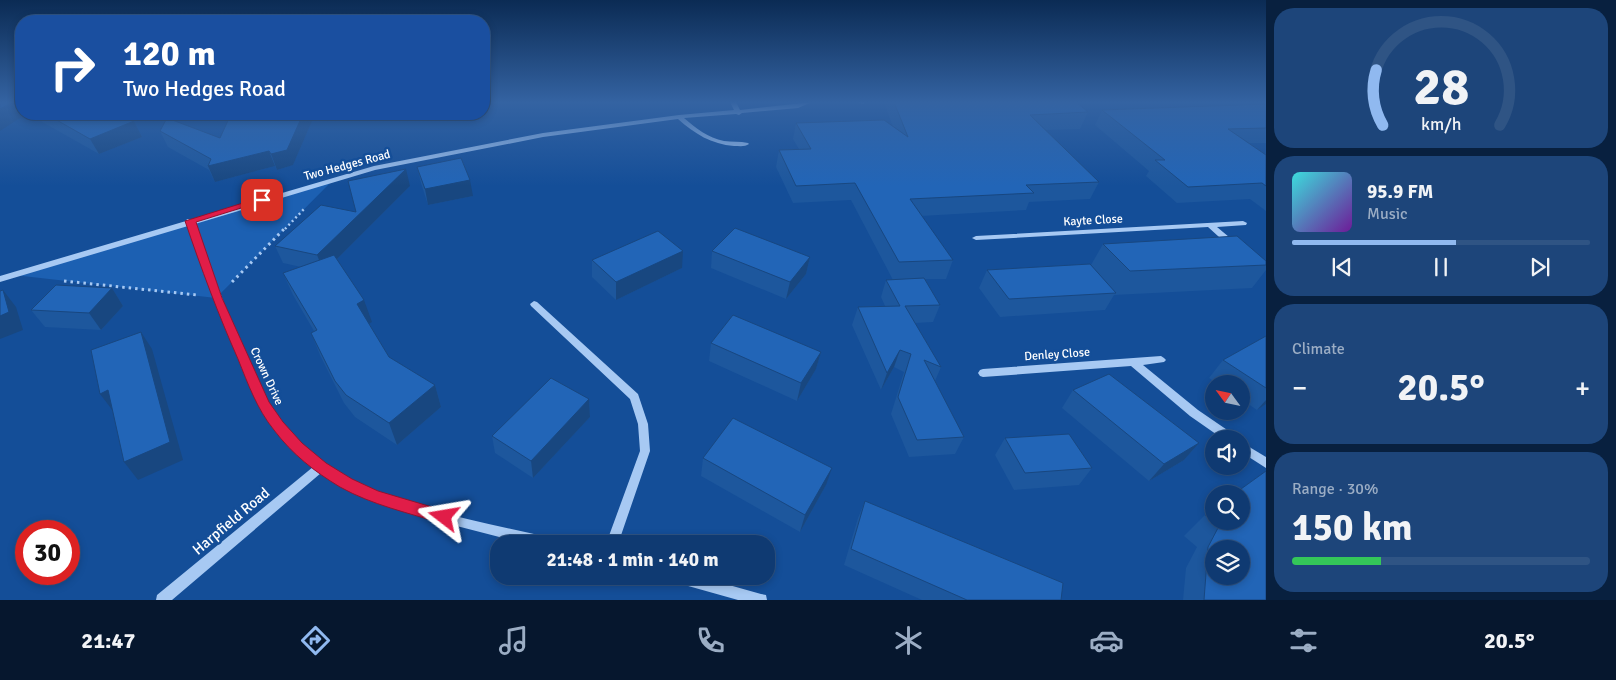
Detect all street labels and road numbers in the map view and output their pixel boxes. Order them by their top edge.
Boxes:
street label: Two Hedges Road [302,147,392,184]
street label: Kayte Close [1063,211,1123,230]
street label: Crown Drive [247,345,287,408]
street label: Denley Close [1024,345,1090,364]
street label: Harpfield Road [189,484,273,558]

